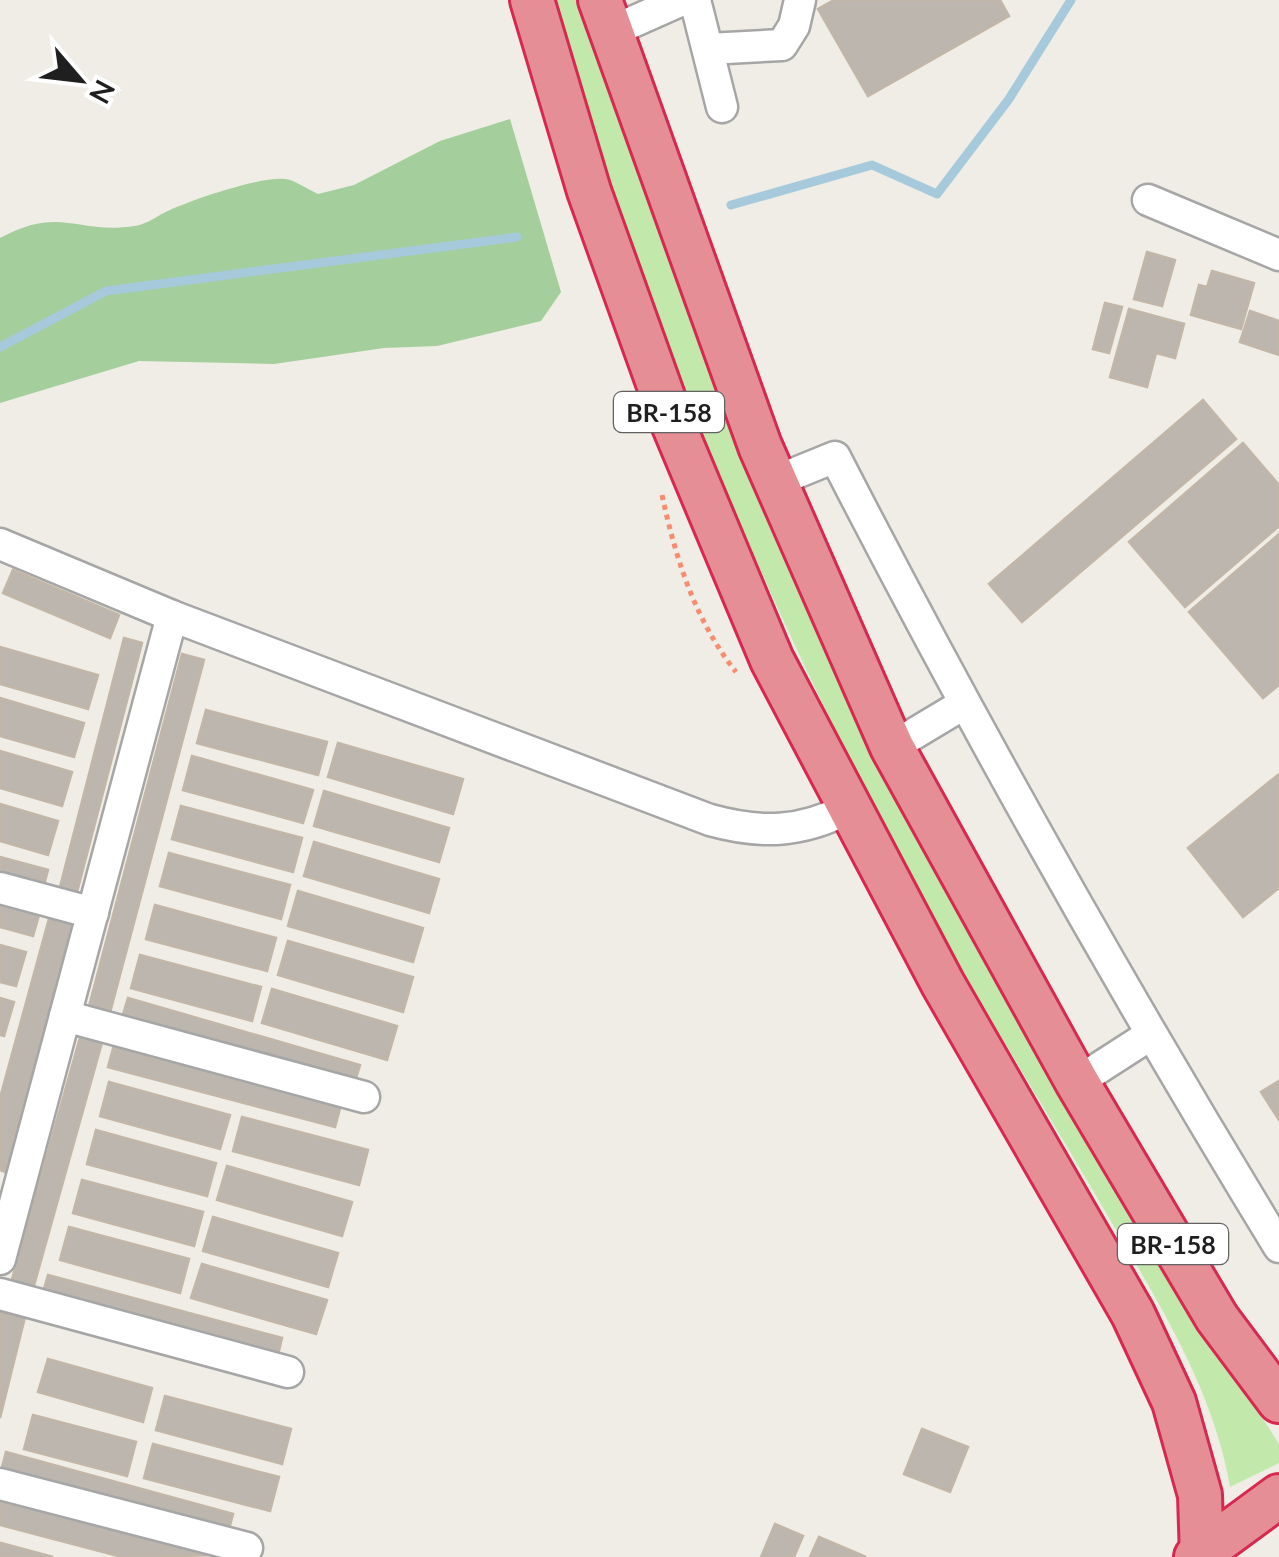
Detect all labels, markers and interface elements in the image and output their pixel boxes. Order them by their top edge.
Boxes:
north arrow [30,30,130,130]
text: N [83,75,123,110]
road number: BR-158 [614,392,724,432]
road number: BR-158 [1118,1224,1228,1264]

